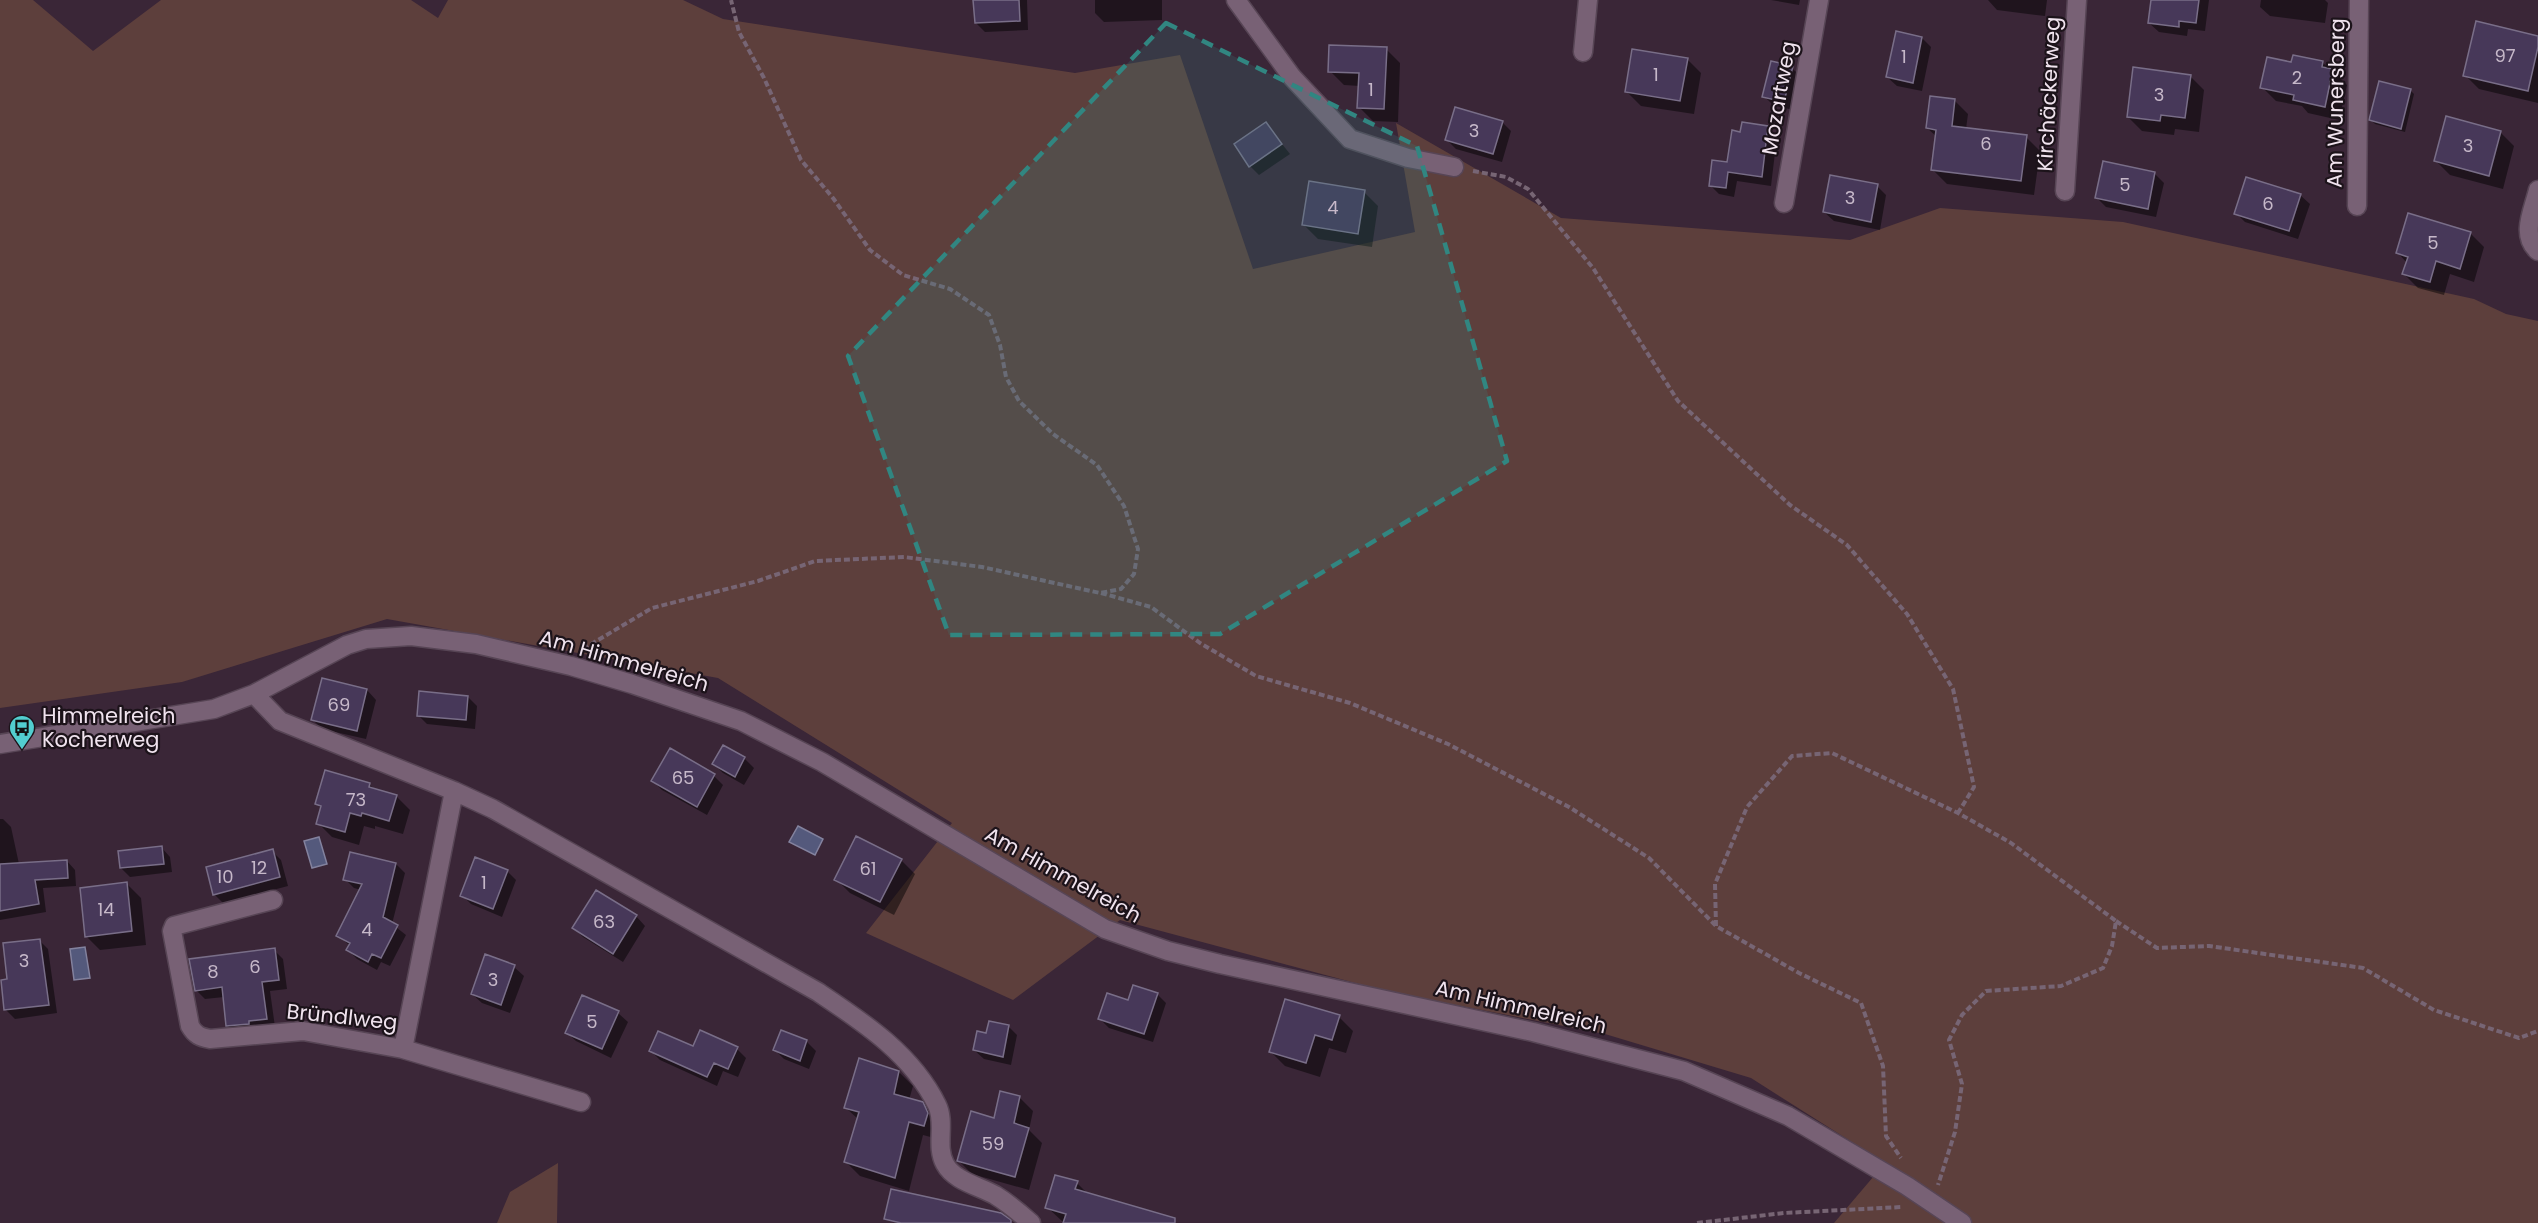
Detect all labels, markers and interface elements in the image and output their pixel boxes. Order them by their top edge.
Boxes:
street label: Kirchäckerweg [2030,16,2067,172]
street label: Am Wunersberg [2320,18,2351,188]
street label: Mozartweg [1754,39,1803,157]
house number: 97 [2494,43,2516,68]
house number: 1 [1901,44,1907,69]
house number: 1 [1653,62,1659,87]
house number: 2 [2292,65,2302,90]
house number: 1 [1368,77,1374,102]
house number: 3 [2154,82,2164,107]
house number: 3 [1469,118,1479,143]
house number: 6 [1980,131,1992,156]
house number: 3 [2463,133,2473,158]
house number: 5 [2119,172,2131,197]
house number: 3 [1845,185,1855,210]
house number: 6 [2262,191,2274,216]
house number: 4 [1327,195,1339,220]
house number: 5 [2427,230,2439,255]
street label: Am Himmelreich [536,622,712,699]
house number: 69 [328,692,350,717]
place label: Himmelreich Kocherweg [42,701,175,754]
bus stop icon: Himmelreich Kocherweg [7,713,37,751]
house number: 65 [672,765,694,790]
house number: 73 [346,787,366,812]
street label: Am Himmelreich [980,820,1147,930]
house number: 12 [251,855,267,880]
house number: 61 [859,856,877,881]
house number: 10 [216,864,234,889]
house number: 1 [481,870,487,895]
house number: 14 [97,897,115,922]
house number: 63 [593,909,615,934]
house number: 4 [361,917,373,942]
house number: 3 [19,948,29,973]
house number: 6 [249,954,261,979]
house number: 8 [207,959,219,984]
house number: 3 [488,967,498,992]
street label: Am Himmelreich [1433,973,1610,1040]
street label: Bründlweg [285,996,399,1037]
house number: 5 [586,1009,598,1034]
house number: 59 [982,1131,1004,1156]

